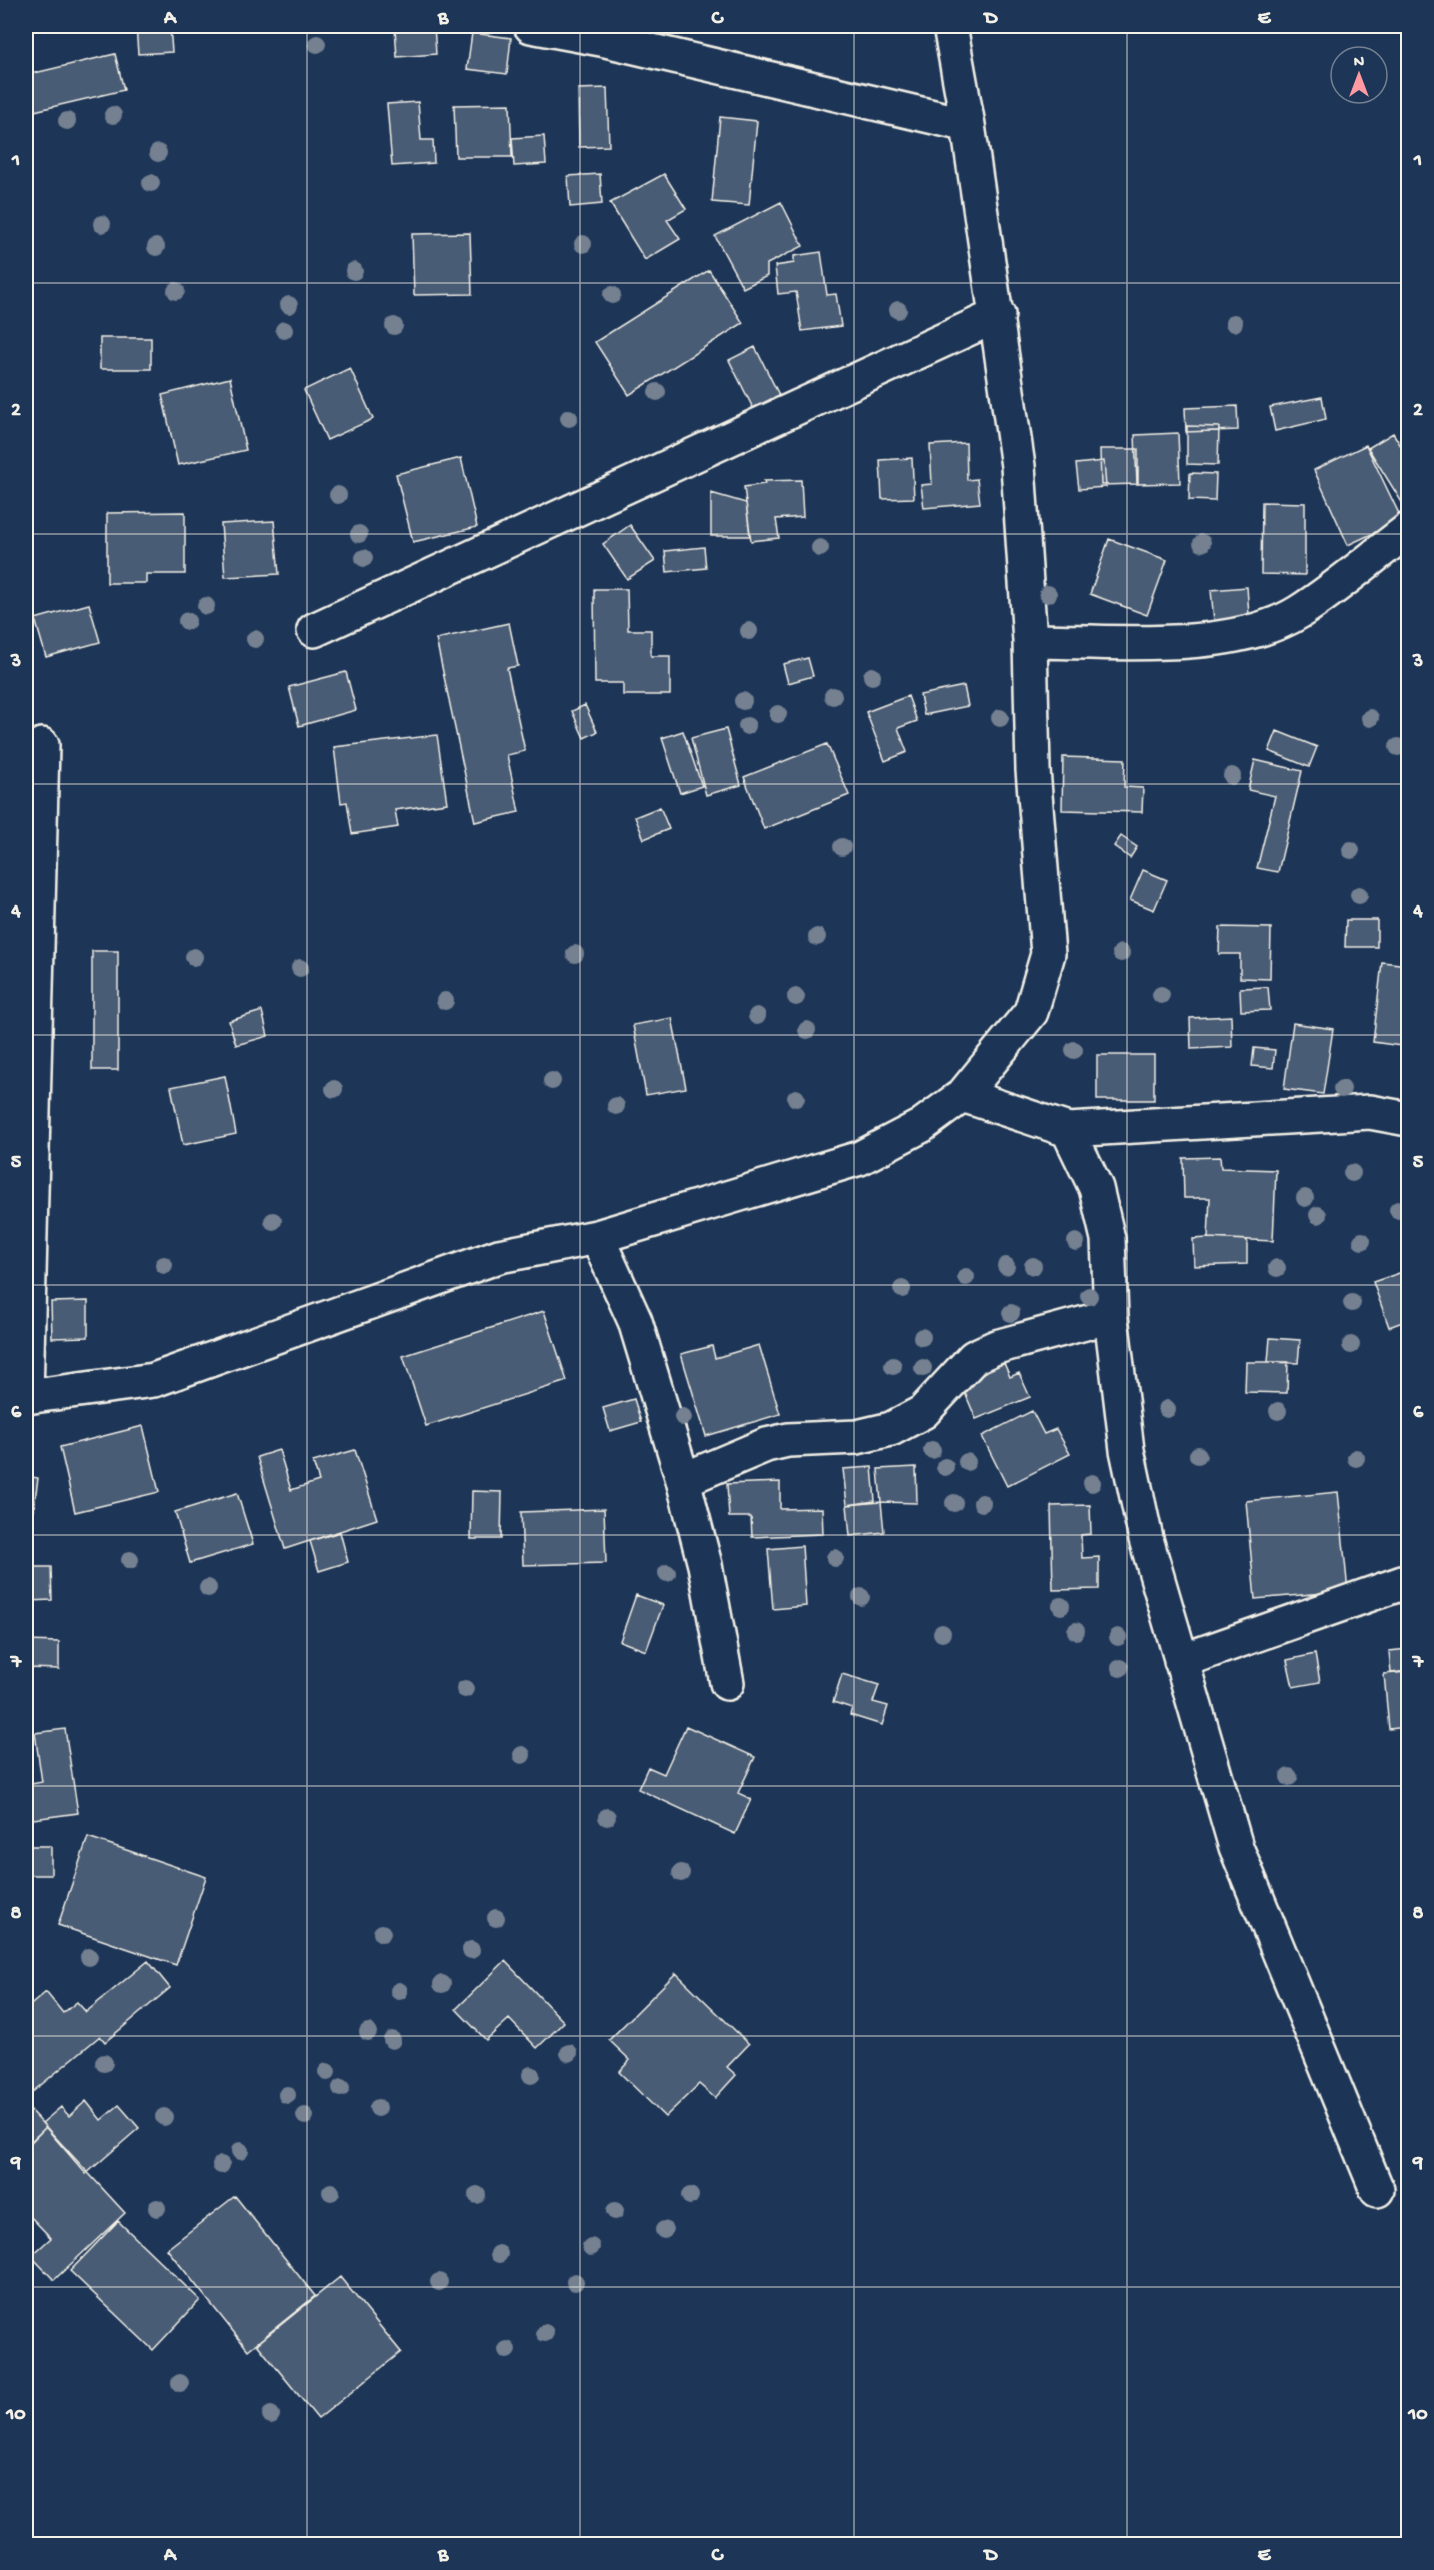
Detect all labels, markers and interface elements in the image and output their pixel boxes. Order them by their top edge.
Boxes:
text: A [163,8,178,31]
text: B [437,8,449,31]
text: C [711,8,725,31]
text: D [982,8,998,31]
text: E [1258,8,1272,31]
north arrow [1329,45,1389,105]
text: N [1354,54,1365,73]
text: 1 [11,150,20,173]
text: 1 [1413,150,1422,173]
text: 2 [11,400,21,423]
text: 2 [1413,400,1423,423]
text: 3 [10,651,21,674]
text: 3 [1412,651,1423,674]
text: 4 [10,901,21,924]
text: 4 [1412,901,1423,924]
text: 5 [11,1152,22,1175]
text: 5 [1413,1152,1424,1175]
text: 6 [11,1402,22,1425]
text: 6 [1413,1402,1424,1425]
text: 7 [10,1652,23,1675]
text: 7 [1412,1652,1425,1675]
text: 8 [11,1903,22,1926]
text: 8 [1413,1903,1424,1926]
text: 9 [10,2153,21,2176]
text: 9 [1412,2153,1423,2176]
text: 10 [5,2404,26,2427]
text: 10 [1407,2404,1428,2427]
text: A [163,2545,178,2568]
text: B [437,2545,449,2568]
text: C [711,2545,725,2568]
text: D [982,2545,998,2568]
text: E [1258,2545,1272,2568]

